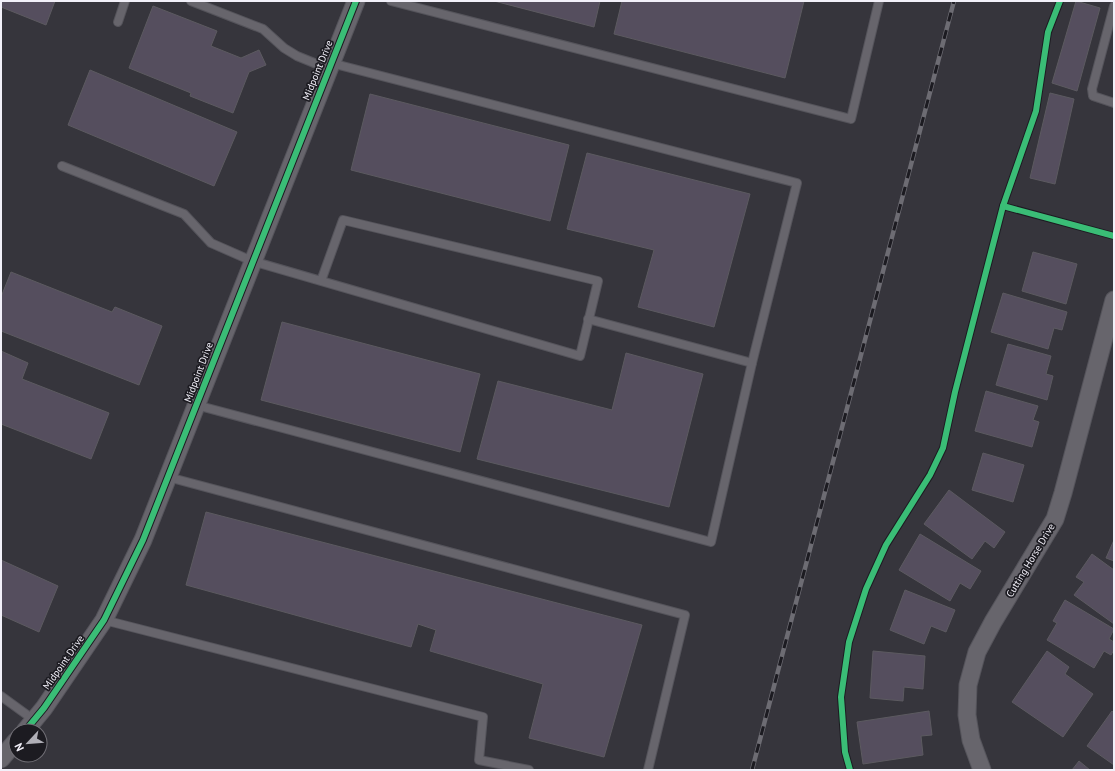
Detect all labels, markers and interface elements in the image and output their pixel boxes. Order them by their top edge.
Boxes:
street label: Midpoint Drive [300,38,335,102]
street label: Midpoint Drive [181,340,216,404]
street label: Cutting Horse Drive [1003,521,1058,599]
street label: Midpoint Drive [40,633,87,692]
north arrow [8,723,48,763]
text: N [11,741,27,754]

